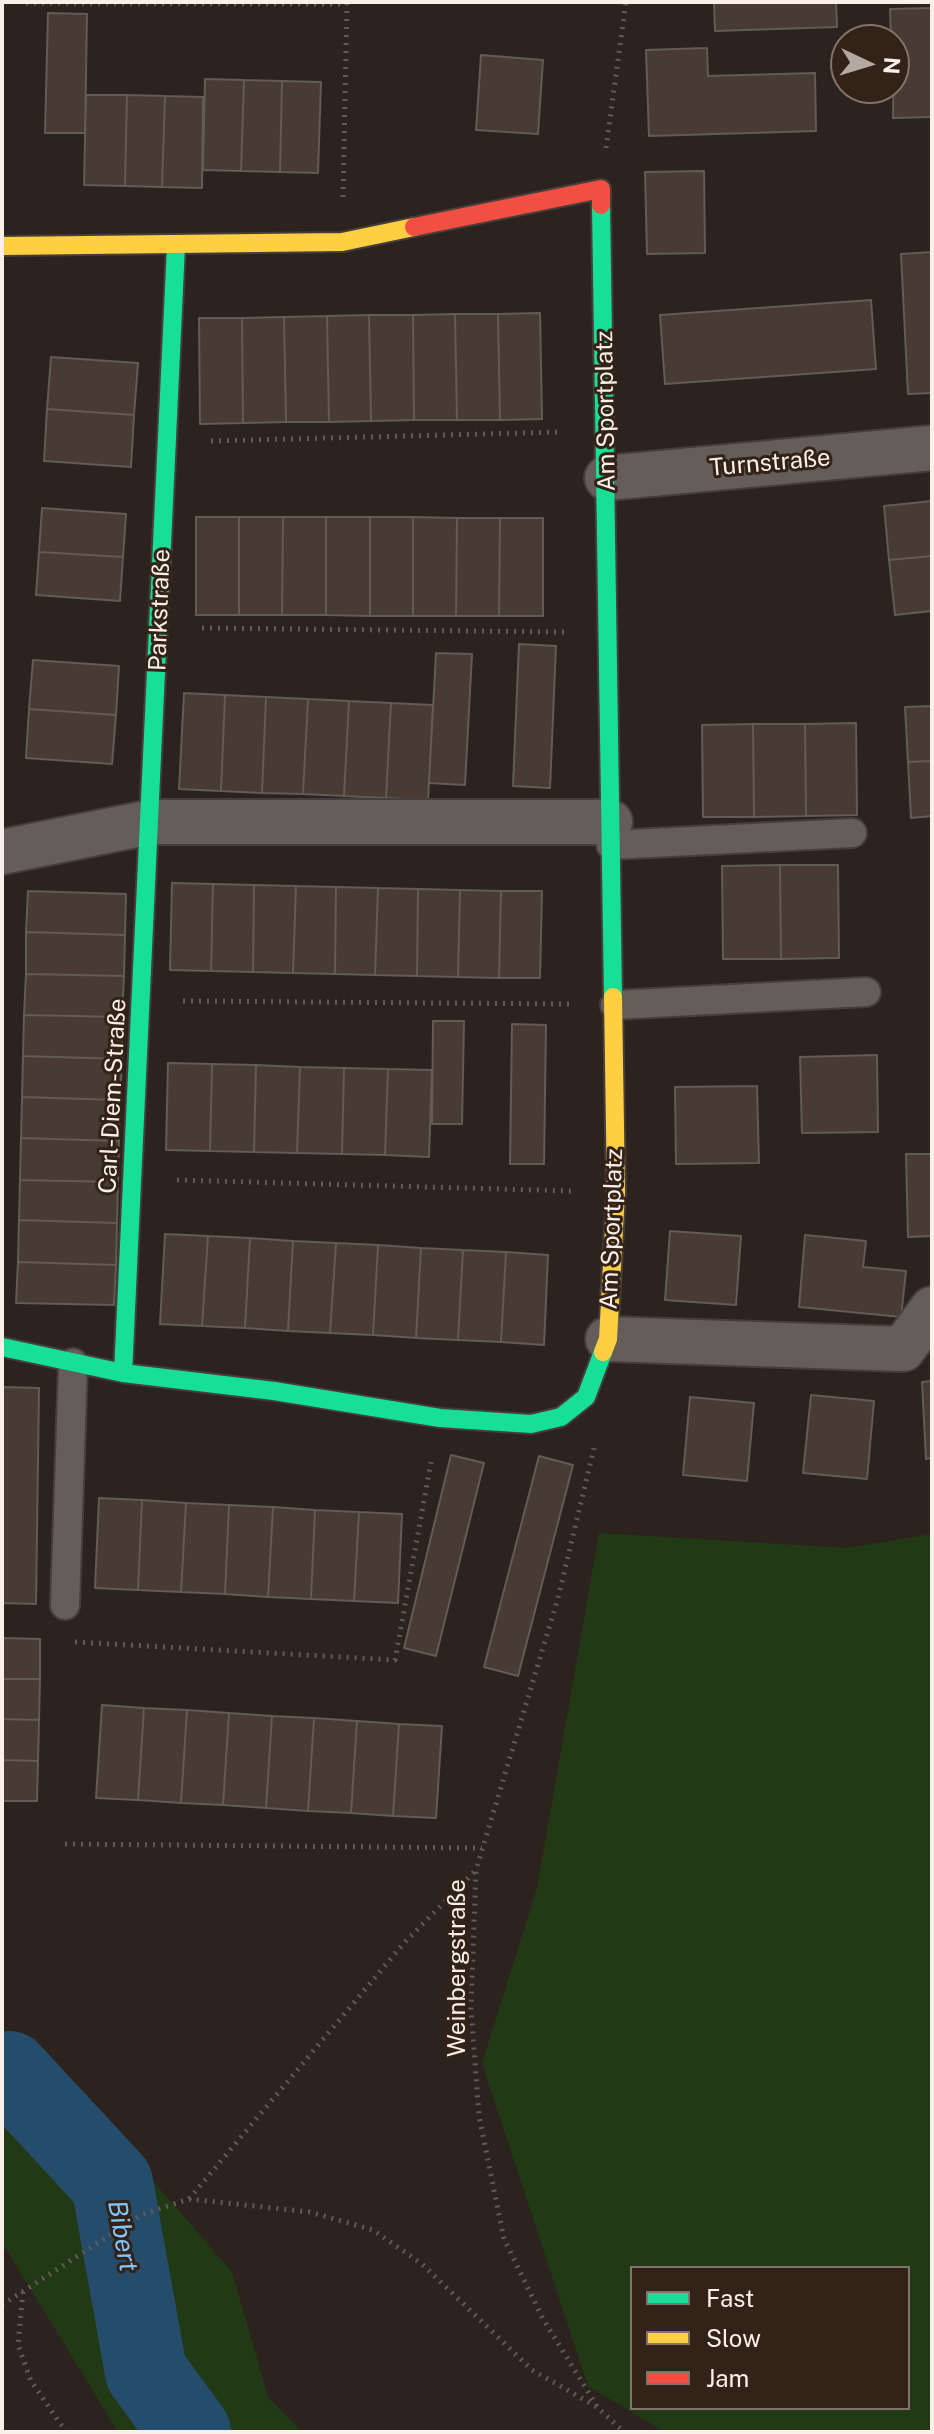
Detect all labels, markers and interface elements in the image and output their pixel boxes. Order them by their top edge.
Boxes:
north arrow [830,24,910,104]
text: N [878,56,906,75]
street label: Am Sportplatz [590,330,622,492]
street label: Turnstraße [708,443,832,483]
street label: Parkstraße [143,549,177,671]
street label: Carl-Diem-Straße [94,998,132,1194]
street label: Am Sportplatz [595,1148,629,1310]
street label: Weinbergstraße [444,1879,472,2057]
water label: Bibert [100,2198,144,2274]
legend [630,2266,910,2410]
text: Fast [706,2284,754,2312]
text: Slow [706,2324,761,2352]
text: Jam [706,2364,749,2392]

